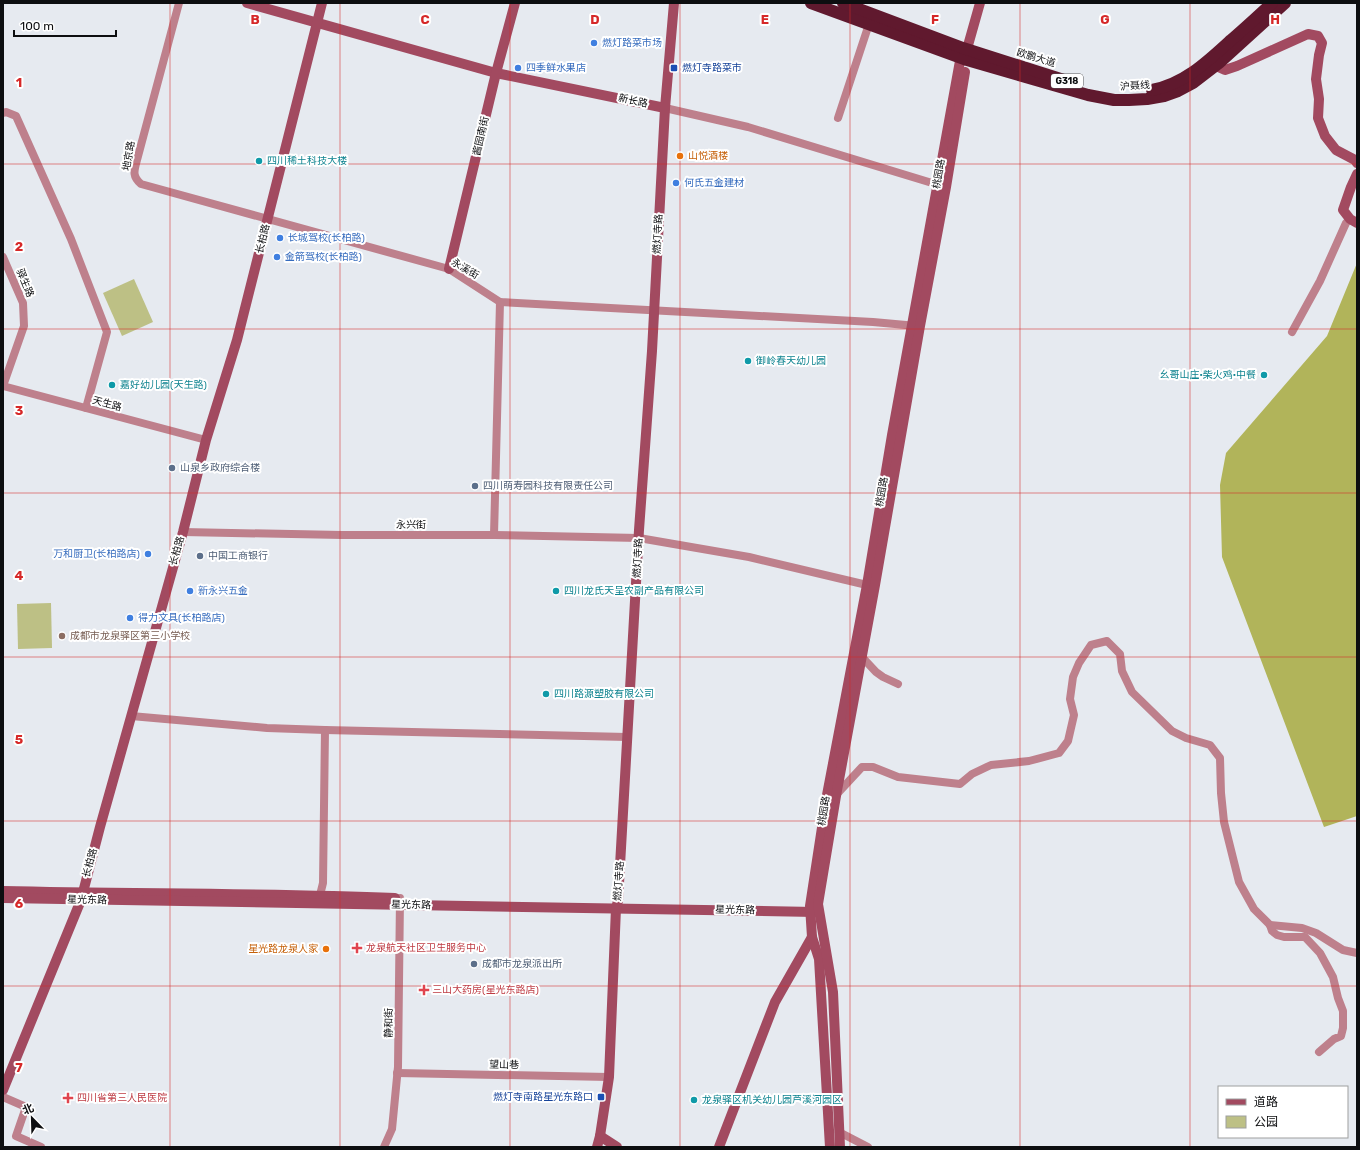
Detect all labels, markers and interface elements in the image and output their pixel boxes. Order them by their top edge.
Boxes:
scale bar [14,12,116,38]
text: B [250,12,260,27]
text: C [420,12,430,27]
text: D [590,12,600,27]
text: E [761,12,769,27]
text: F [931,12,939,27]
text: G [1100,12,1110,27]
text: H [1270,12,1280,27]
text: 100 m [20,19,54,33]
place label: 燃灯路菜市场 [602,37,662,49]
marker: 燃灯路菜市场 [589,38,599,48]
street label: 欧鹏大道 [1015,46,1057,70]
place label: 四季鲜水果店 [526,62,586,74]
place label: 燃灯寺路菜市 [682,62,742,74]
marker: 四季鲜水果店 [513,63,523,73]
marker: 燃灯寺路菜市 [669,63,679,73]
road number: G318 [1051,74,1083,88]
text: 1 [16,75,22,90]
street label: 沪聂线 [1120,79,1150,93]
street label: 新长路 [617,92,649,110]
street label: 酱园南街 [471,115,491,157]
street label: 地京路 [120,140,138,172]
place label: 山悦酒楼 [688,150,728,162]
marker: 山悦酒楼 [675,151,685,161]
place label: 四川稀土科技大楼 [267,155,347,167]
marker: 四川稀土科技大楼 [254,156,264,166]
street label: 桃园路 [930,158,948,190]
place label: 何氏五金建材 [684,177,744,189]
marker: 何氏五金建材 [671,178,681,188]
street label: 燃灯寺路 [651,214,665,254]
street label: 长柏路 [254,223,272,255]
place label: 长城驾校(长柏路) [288,232,365,244]
marker: 长城驾校(长柏路) [275,233,285,243]
text: 2 [15,239,23,254]
place label: 金箭驾校(长柏路) [285,251,362,263]
marker: 金箭驾校(长柏路) [272,252,282,262]
street label: 永溪街 [449,256,481,282]
street label: 驿生路 [14,267,36,299]
place label: 御岭春天幼儿园 [756,355,826,367]
marker: 御岭春天幼儿园 [743,356,753,366]
place label: 幺哥山庄·柴火鸡·中餐 [1159,369,1256,381]
marker: 幺哥山庄·柴火鸡·中餐 [1259,370,1269,380]
place label: 嘉好幼儿园(天生路) [120,379,207,391]
marker: 嘉好幼儿园(天生路) [107,380,117,390]
street label: 天生路 [91,394,123,414]
text: 3 [15,403,24,418]
place label: 山泉乡政府综合楼 [180,462,260,474]
marker: 山泉乡政府综合楼 [167,463,177,473]
street label: 桃园路 [873,476,891,508]
place label: 四川萌寿园科技有限责任公司 [483,480,613,492]
marker: 四川萌寿园科技有限责任公司 [470,481,480,491]
street label: 永兴街 [396,519,426,531]
street label: 长柏路 [167,535,187,567]
street label: 燃灯寺路 [631,538,645,578]
place label: 万和厨卫(长柏路店) [53,548,140,560]
marker: 万和厨卫(长柏路店) [143,549,153,559]
place label: 中国工商银行 [208,550,268,562]
marker: 中国工商银行 [195,551,205,561]
text: 4 [15,568,24,583]
place label: 新永兴五金 [198,585,248,597]
place label: 四川龙氏天呈农副产品有限公司 [564,585,704,597]
marker: 新永兴五金 [185,586,195,596]
marker: 四川龙氏天呈农副产品有限公司 [551,586,561,596]
place label: 得力文具(长柏路店) [138,612,225,624]
marker: 得力文具(长柏路店) [125,613,135,623]
place label: 成都市龙泉驿区第三小学校 [70,630,190,642]
marker: 成都市龙泉驿区第三小学校 [57,631,67,641]
place label: 四川路源塑胶有限公司 [554,688,654,700]
marker: 四川路源塑胶有限公司 [541,689,551,699]
text: 5 [15,732,23,747]
street label: 桃园路 [816,795,832,827]
street label: 长柏路 [80,847,100,879]
street label: 燃灯寺路 [612,861,626,901]
street label: 星光东路 [67,894,107,906]
text: 6 [15,896,24,911]
street label: 星光东路 [391,899,431,911]
street label: 星光东路 [715,904,755,916]
marker: 龙泉航天社区卫生服务中心 [351,942,363,954]
place label: 龙泉航天社区卫生服务中心 [366,942,486,954]
place label: 星光路龙泉人家 [248,943,319,955]
marker: 星光路龙泉人家 [321,944,331,954]
place label: 成都市龙泉派出所 [482,958,562,970]
marker: 成都市龙泉派出所 [469,959,479,969]
place label: 三山大药房(星光东路店) [432,984,539,996]
marker: 三山大药房(星光东路店) [419,985,429,995]
street label: 静和街 [383,1008,395,1038]
street label: 望山巷 [489,1059,519,1071]
text: 7 [15,1060,23,1075]
legend [1218,1086,1348,1138]
place label: 燃灯寺南路星光东路口 [493,1091,593,1103]
marker: 四川省第三人民医院 [62,1092,74,1104]
place label: 四川省第三人民医院 [77,1092,167,1104]
marker: 燃灯寺南路星光东路口 [596,1092,606,1102]
place label: 龙泉驿区机关幼儿园芦溪河园区 [702,1094,842,1106]
marker: 龙泉驿区机关幼儿园芦溪河园区 [689,1095,699,1105]
text: 道路 [1254,1095,1278,1109]
north arrow [12,1098,52,1138]
text: 北 [21,1101,36,1117]
text: 公园 [1254,1115,1278,1129]

